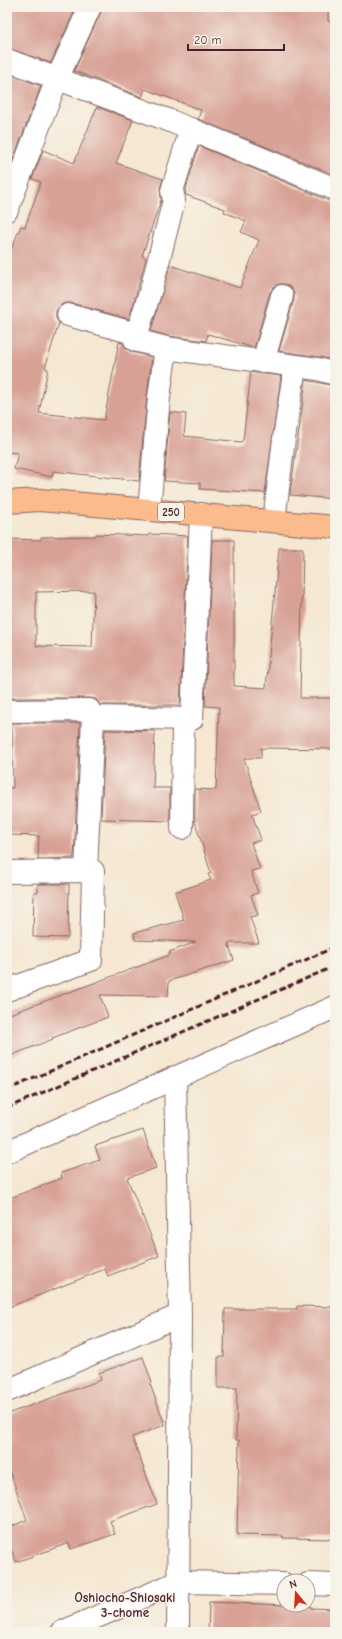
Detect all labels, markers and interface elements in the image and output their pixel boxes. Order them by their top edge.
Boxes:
scale bar [188,26,284,52]
text: 20 m [194,33,222,47]
road number: 250 [158,503,184,521]
north arrow [276,1573,316,1613]
text: N [288,1577,298,1591]
district label: Oshiocho-Shiosaki 3-chome [74,1590,176,1620]

